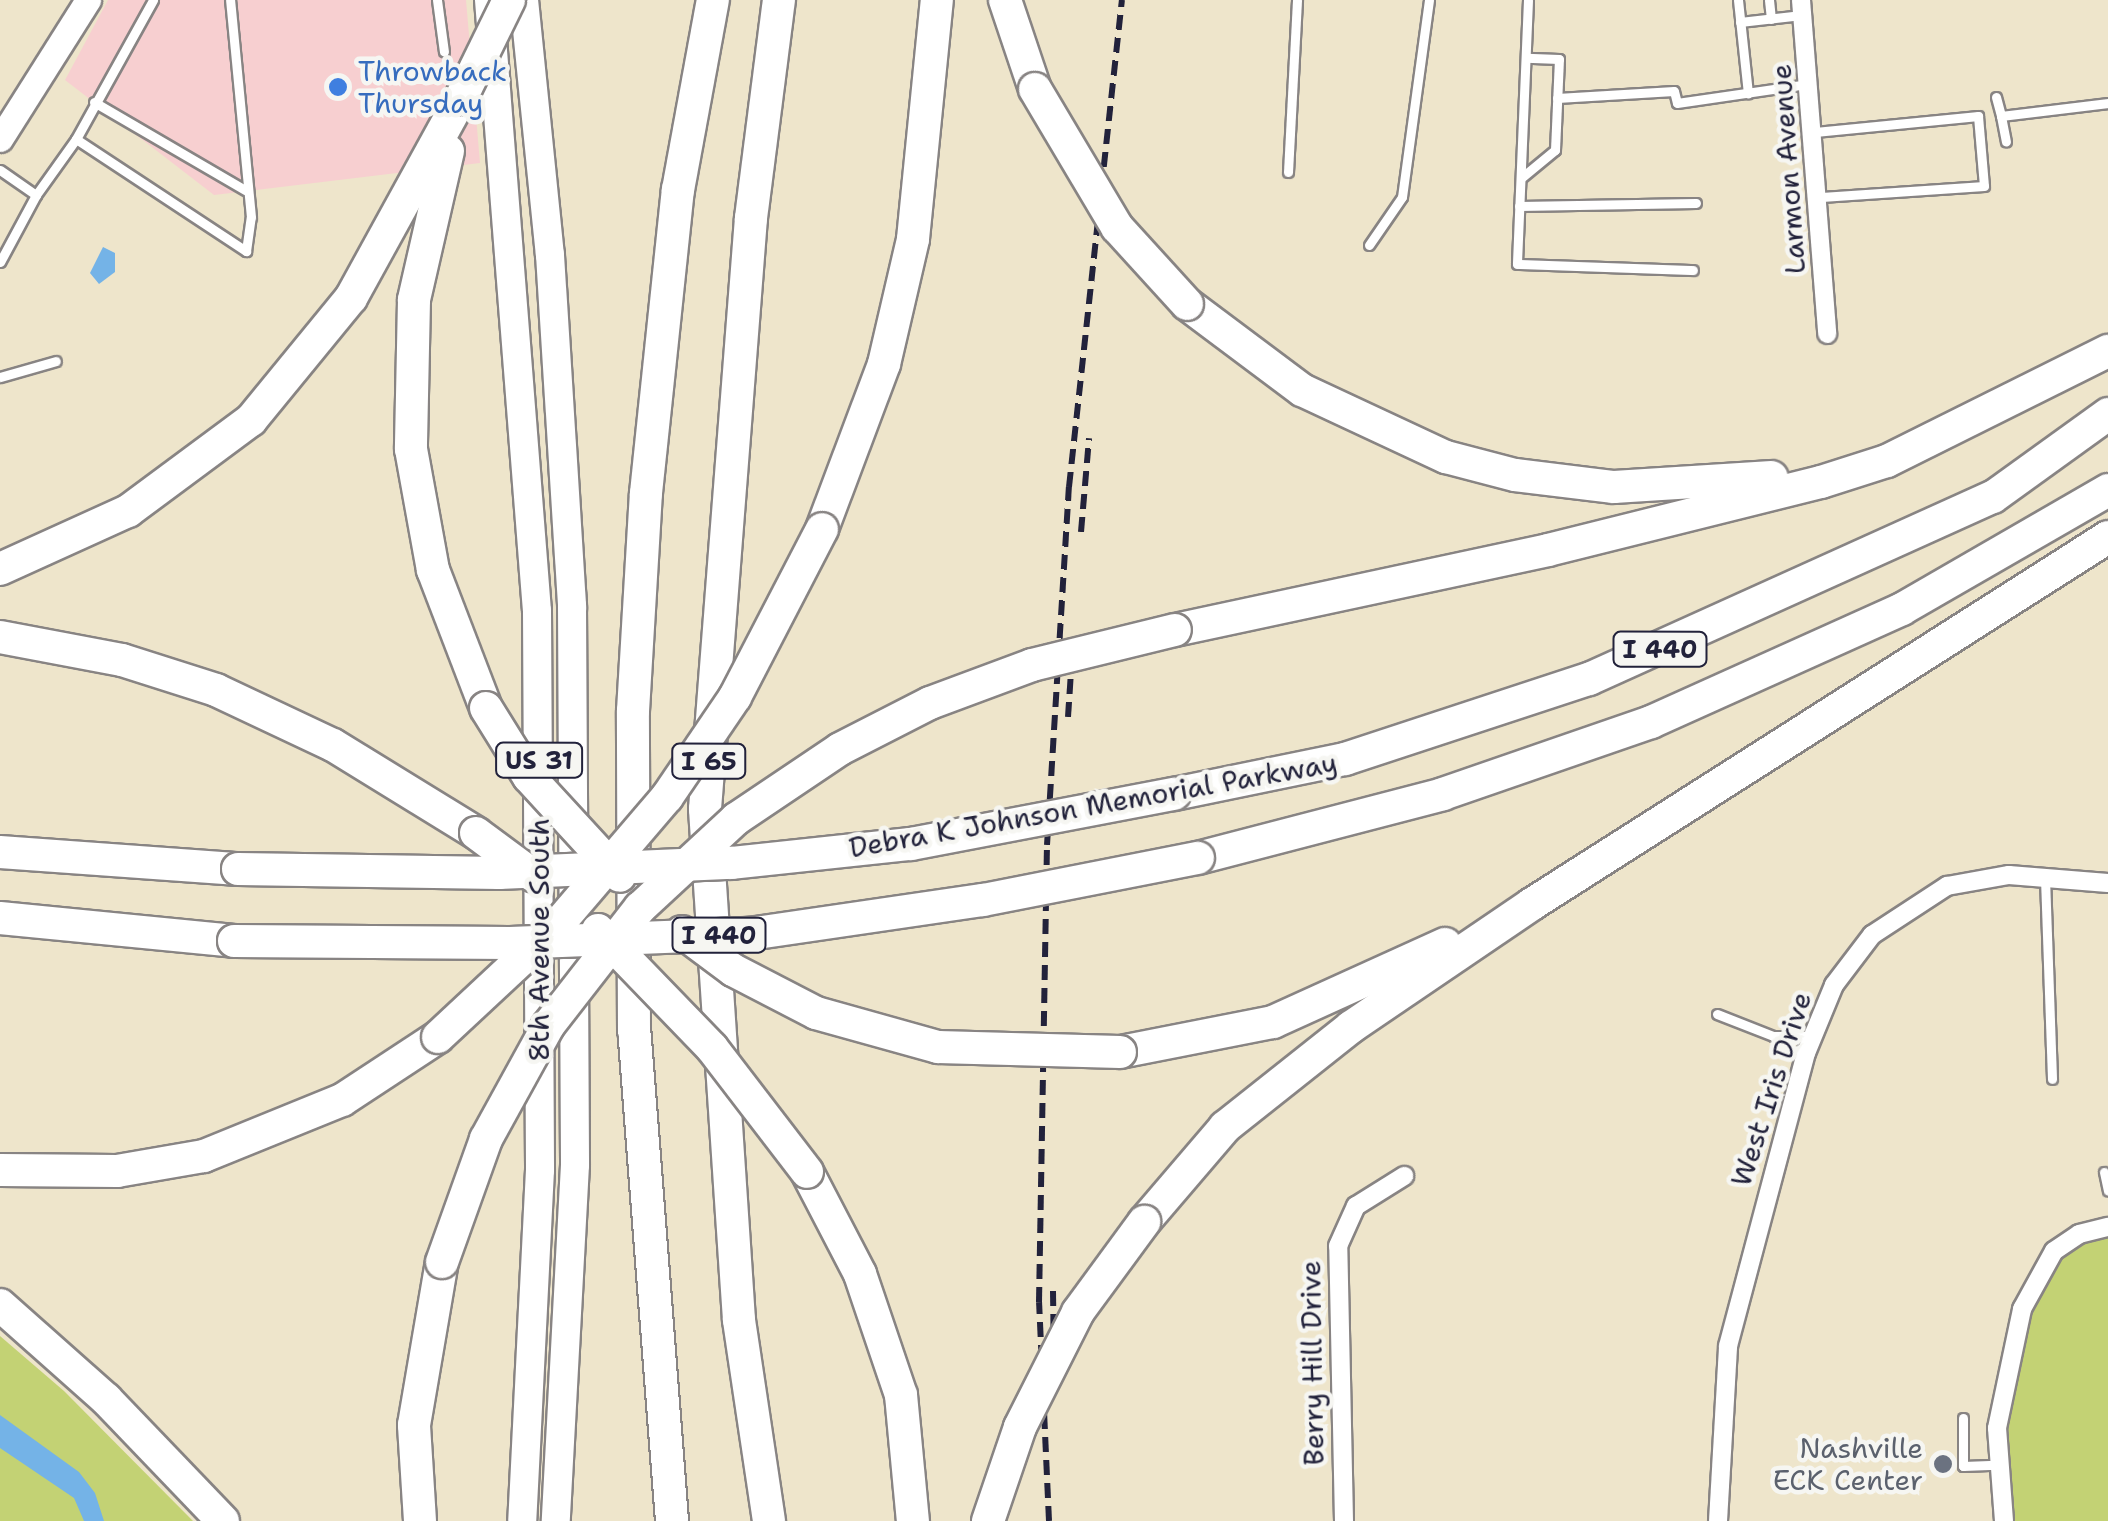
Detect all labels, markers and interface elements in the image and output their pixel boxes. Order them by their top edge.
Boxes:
place label: Throwback Thursday [358,54,507,120]
street label: Larmon Avenue [1764,63,1812,275]
marker: Throwback Thursday [327,76,349,98]
road number: I 440 [1610,629,1710,669]
road number: US 31 [494,740,584,780]
road number: I 65 [669,741,749,781]
street label: Debra K Johnson Memorial Parkway [846,745,1340,865]
street label: 8th Avenue South [522,818,556,1062]
road number: I 440 [669,915,769,955]
street label: West Iris Drive [1724,987,1818,1191]
street label: Berry Hill Drive [1293,1260,1331,1466]
place label: Nashville ECK Center [1773,1431,1923,1497]
marker: Nashville ECK Center [1932,1453,1954,1475]

